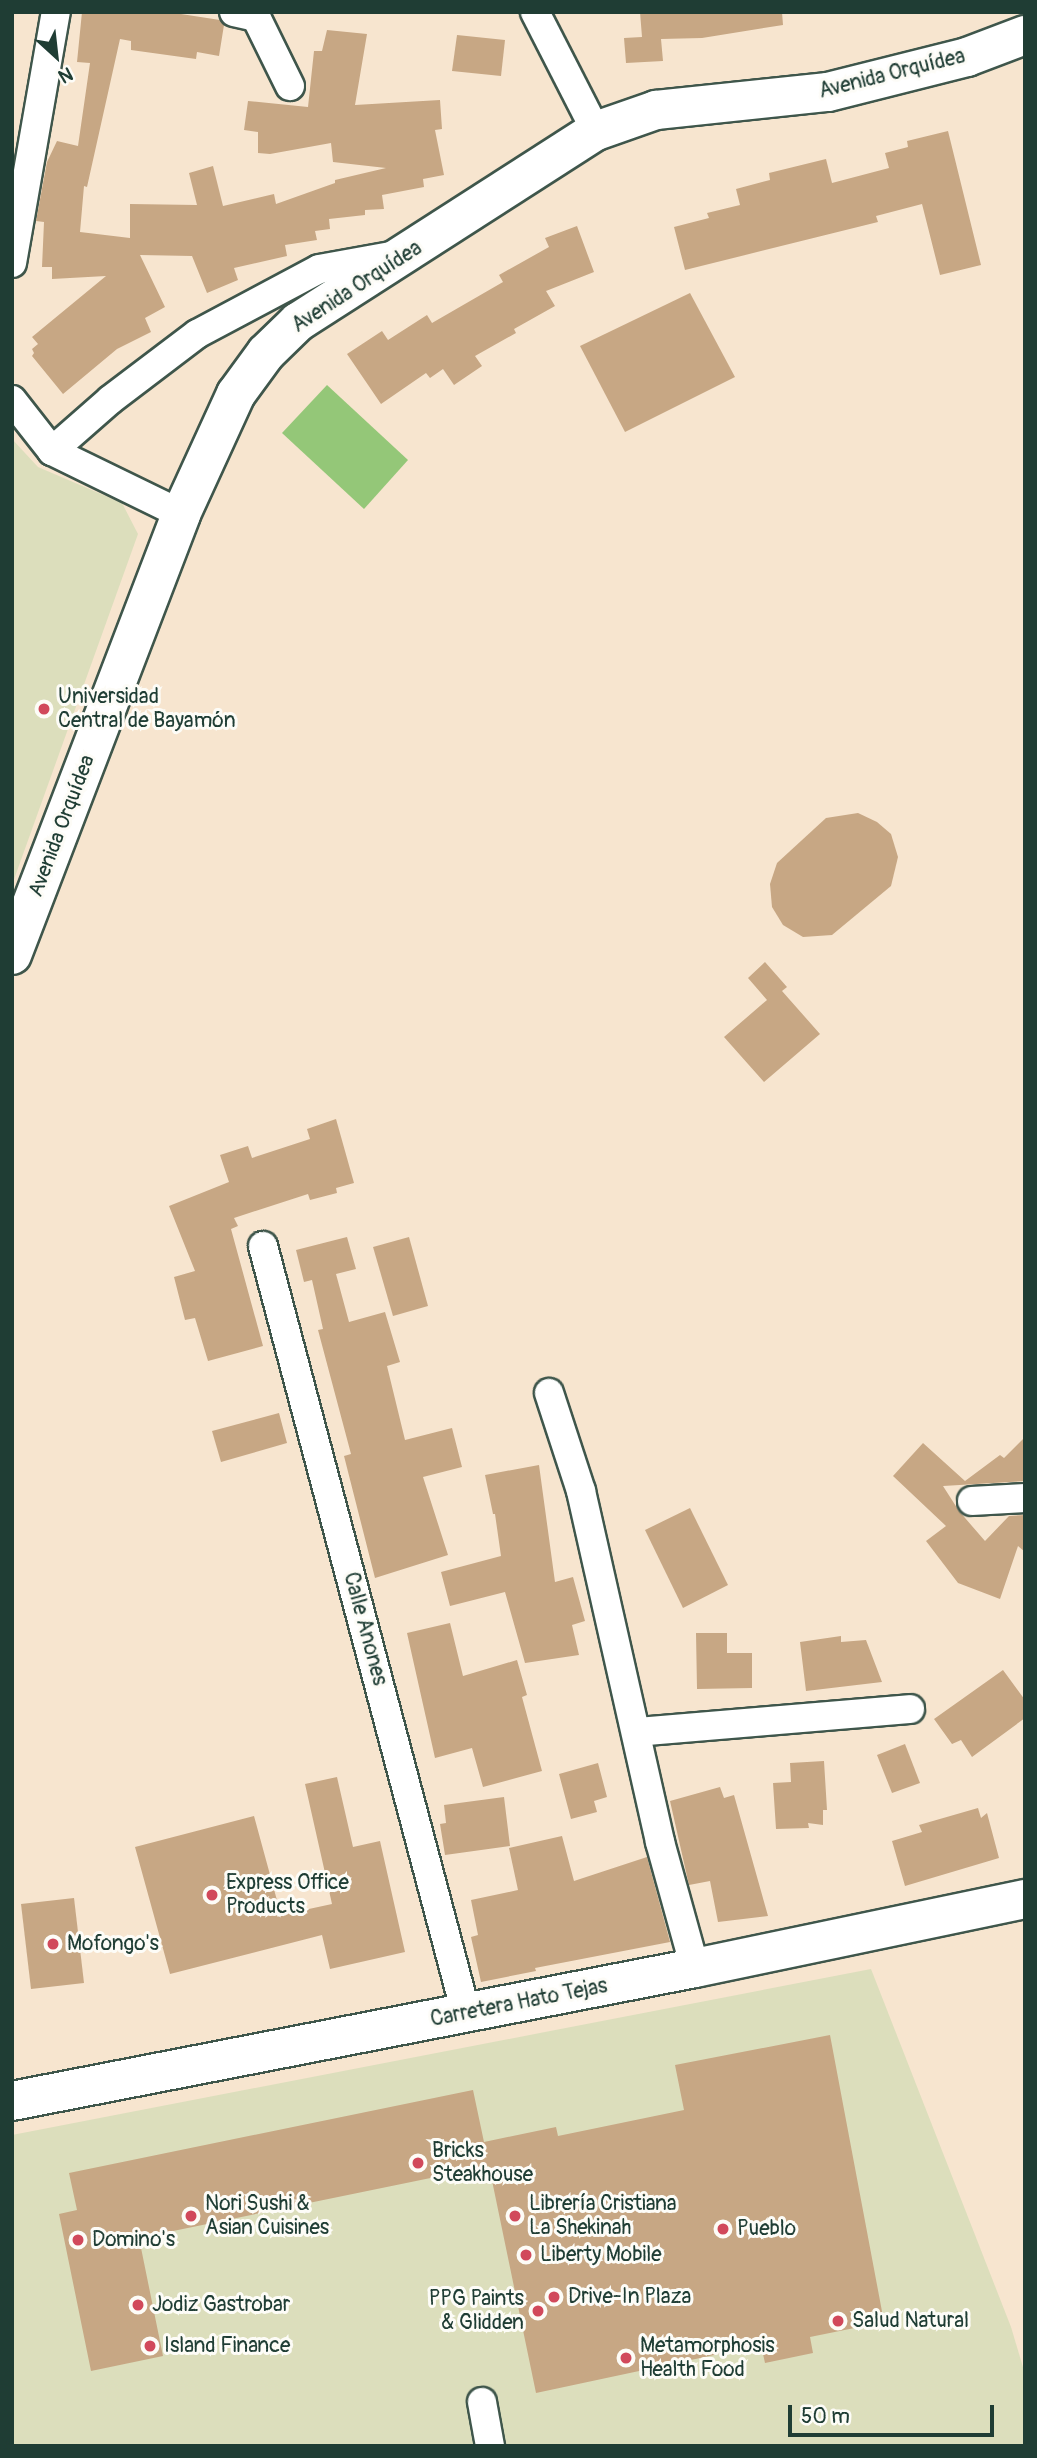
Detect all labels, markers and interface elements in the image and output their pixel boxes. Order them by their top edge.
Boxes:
north arrow [21,21,91,91]
street label: Avenida Orquídea [816,44,968,104]
text: N [54,61,77,88]
street label: Avenida Orquídea [287,236,427,338]
place label: Universidad Central de Bayamón [58,684,236,734]
marker: Universidad Central de Bayamón [36,701,52,717]
street label: Avenida Orquídea [23,752,101,900]
street label: Calle Anones [338,1570,392,1688]
place label: Express Office Products [226,1870,349,1920]
marker: Express Office Products [204,1887,220,1903]
place label: Mofongo's [67,1931,159,1957]
marker: Mofongo's [45,1936,61,1952]
street label: Carretera Hato Tejas [428,1973,610,2033]
place label: Bricks Steakhouse [432,2138,533,2188]
marker: Bricks Steakhouse [410,2155,426,2171]
place label: Nori Sushi & Asian Cuisines [205,2191,329,2241]
place label: Librería Cristiana La Shekinah [529,2191,677,2241]
marker: Nori Sushi & Asian Cuisines [183,2208,199,2224]
marker: Librería Cristiana La Shekinah [507,2208,523,2224]
place label: Pueblo [737,2216,796,2242]
marker: Pueblo [715,2221,731,2237]
place label: Domino's [92,2227,175,2253]
marker: Domino's [70,2232,86,2248]
place label: Liberty Mobile [540,2242,662,2268]
marker: Liberty Mobile [518,2247,534,2263]
place label: Drive-In Plaza [568,2284,691,2310]
place label: PPG Paints & Glidden [429,2286,524,2336]
marker: Drive-In Plaza [546,2289,562,2305]
place label: Jodiz Gastrobar [152,2292,290,2318]
marker: Jodiz Gastrobar [130,2297,146,2313]
marker: PPG Paints & Glidden [530,2303,546,2319]
place label: Salud Natural [852,2308,969,2334]
marker: Salud Natural [830,2313,846,2329]
place label: Island Finance [164,2333,290,2359]
place label: Metamorphosis Health Food [640,2333,775,2383]
marker: Island Finance [142,2338,158,2354]
marker: Metamorphosis Health Food [618,2350,634,2366]
scale bar [792,2392,998,2436]
text: 50 m [801,2403,850,2430]

